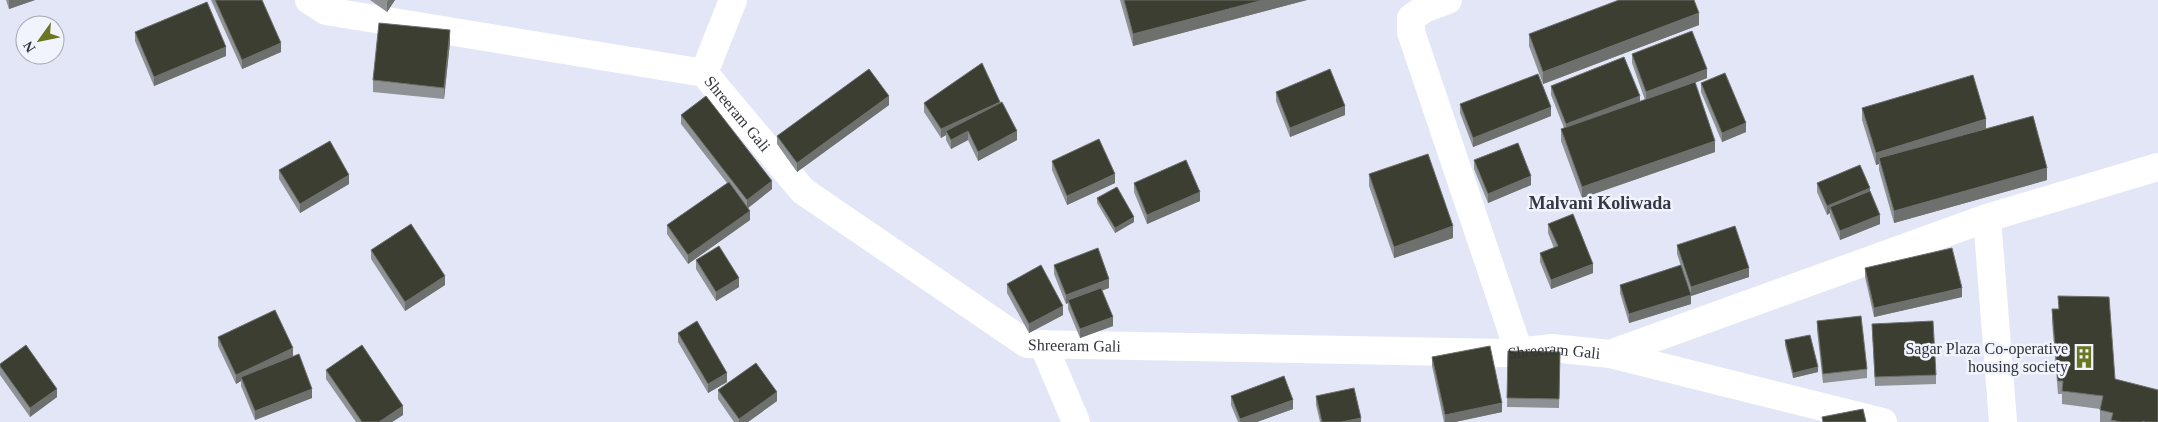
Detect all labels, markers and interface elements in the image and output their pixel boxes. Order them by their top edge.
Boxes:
north arrow [15,15,65,65]
text: N [20,38,39,55]
street label: Shreeram Gali [701,72,775,155]
district label: Malvani Koliwada [1529,193,1671,213]
street label: Shreeram Gali [1028,336,1122,354]
street label: Shreeram Gali [1507,339,1602,362]
place label: Sagar Plaza Co-operative housing society [1905,340,2068,376]
building icon: Sagar Plaza Co-operative housing society [2071,344,2097,370]

